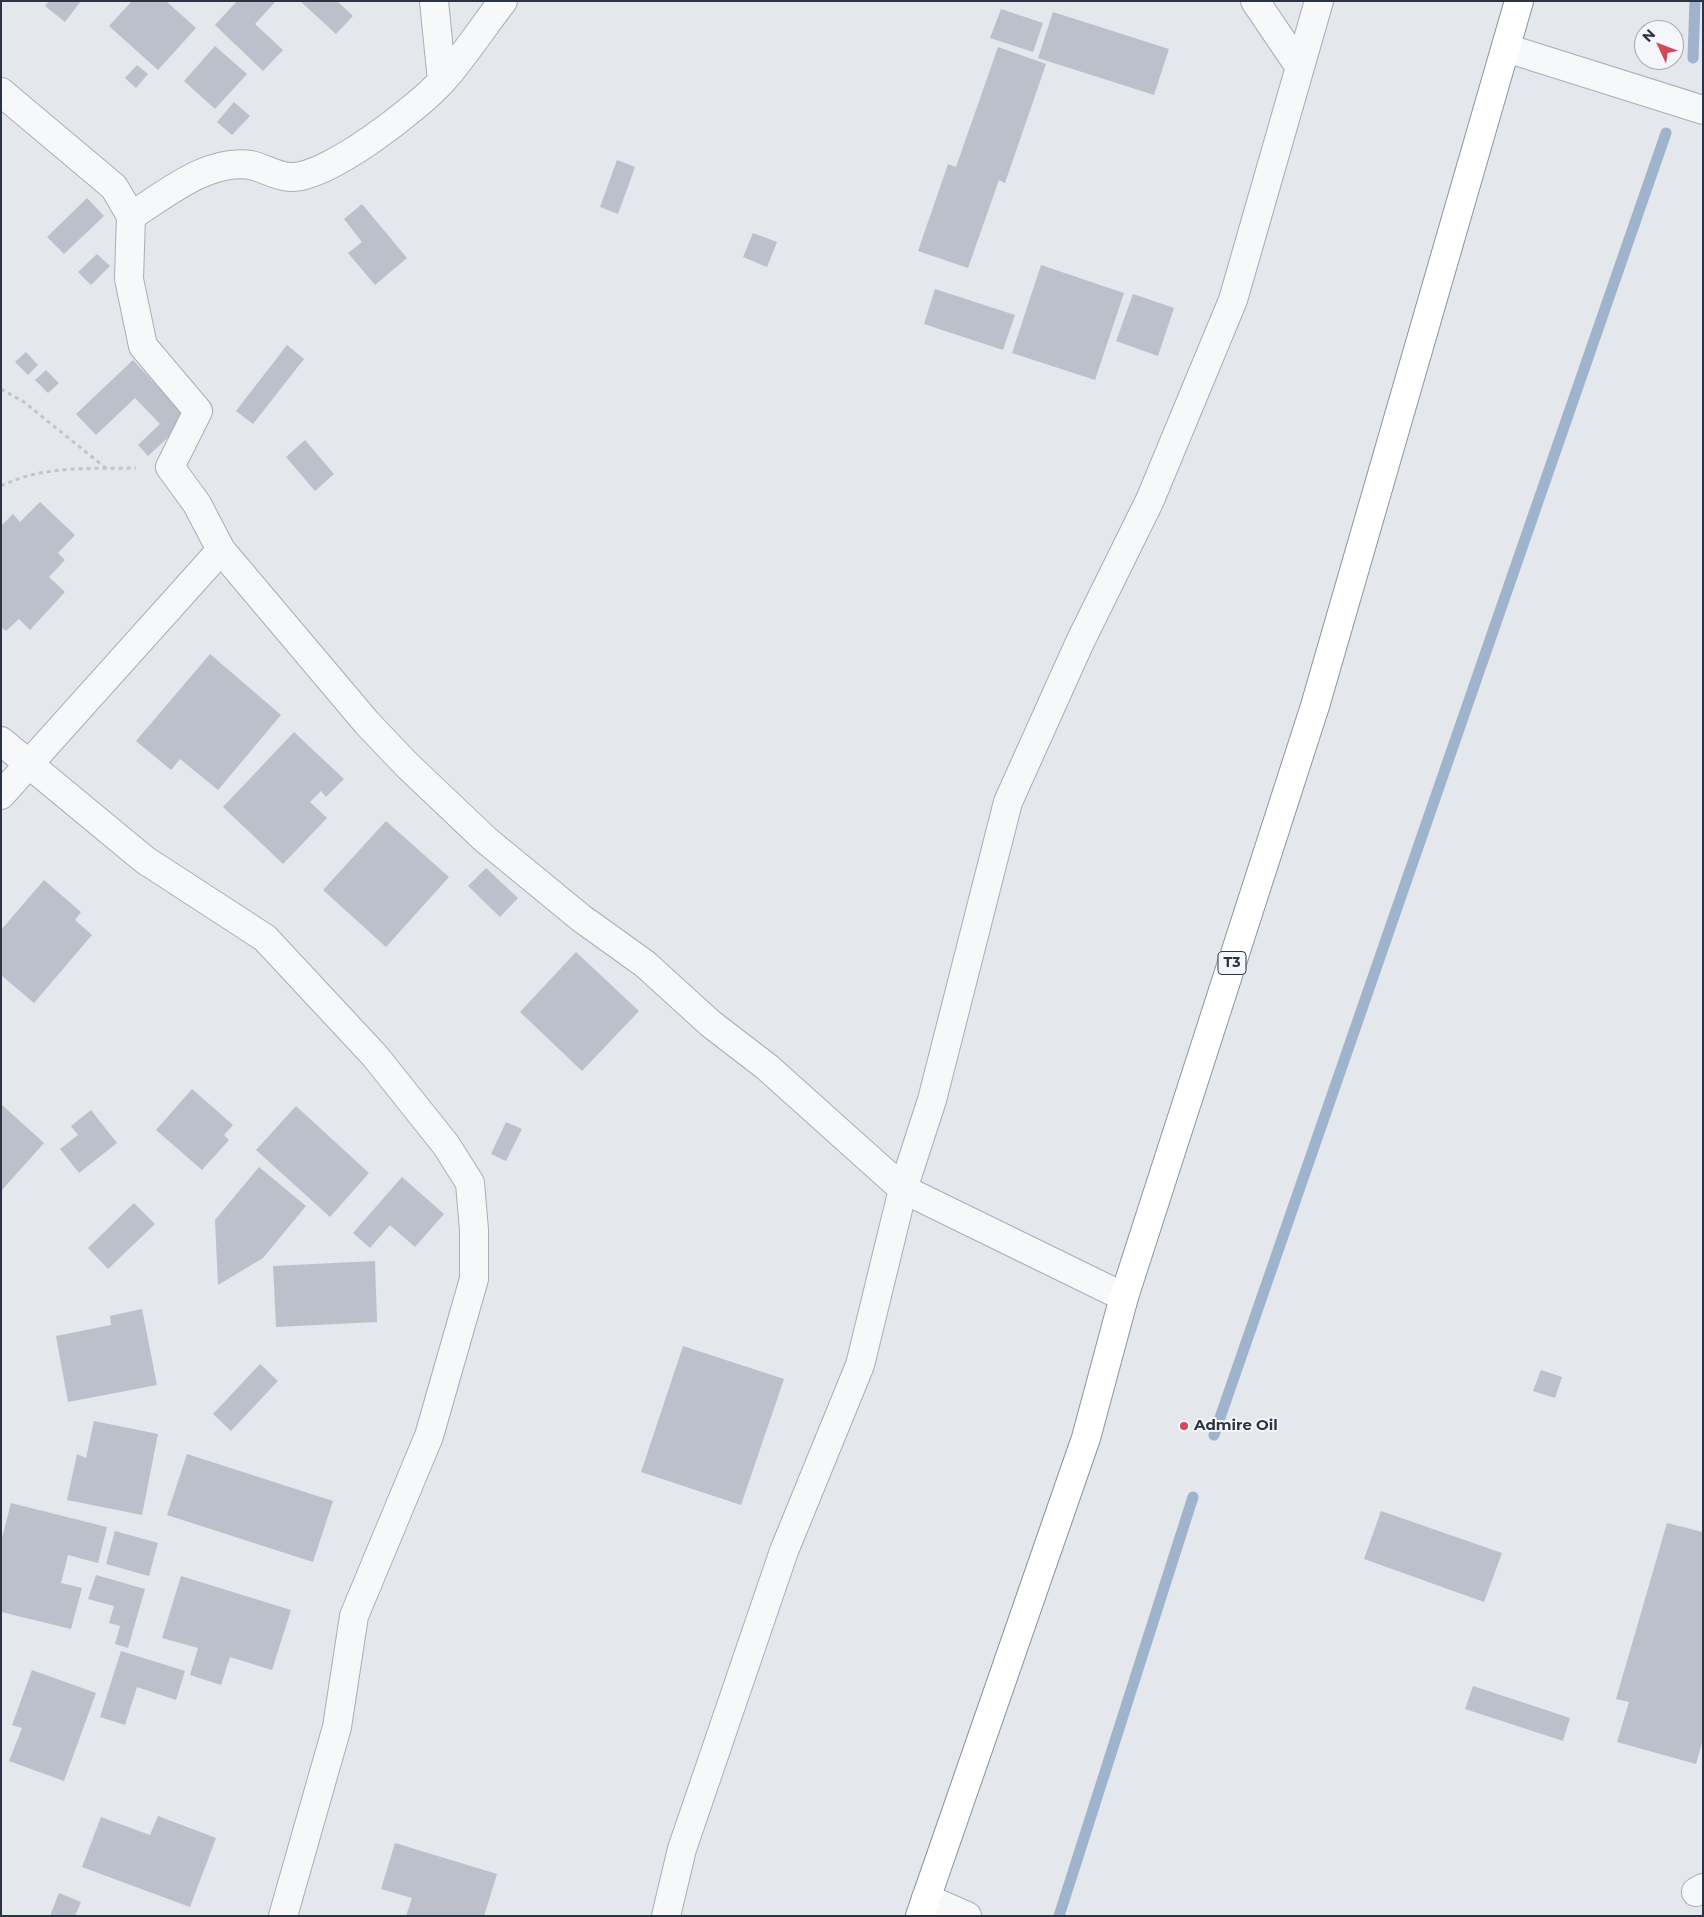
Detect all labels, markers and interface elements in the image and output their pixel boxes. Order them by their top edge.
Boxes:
north arrow [1634,20,1684,70]
text: N [1638,25,1659,46]
road number: T3 [1218,951,1246,974]
place label: Admire Oil [1194,1417,1278,1435]
marker: Admire Oil [1178,1420,1190,1432]

